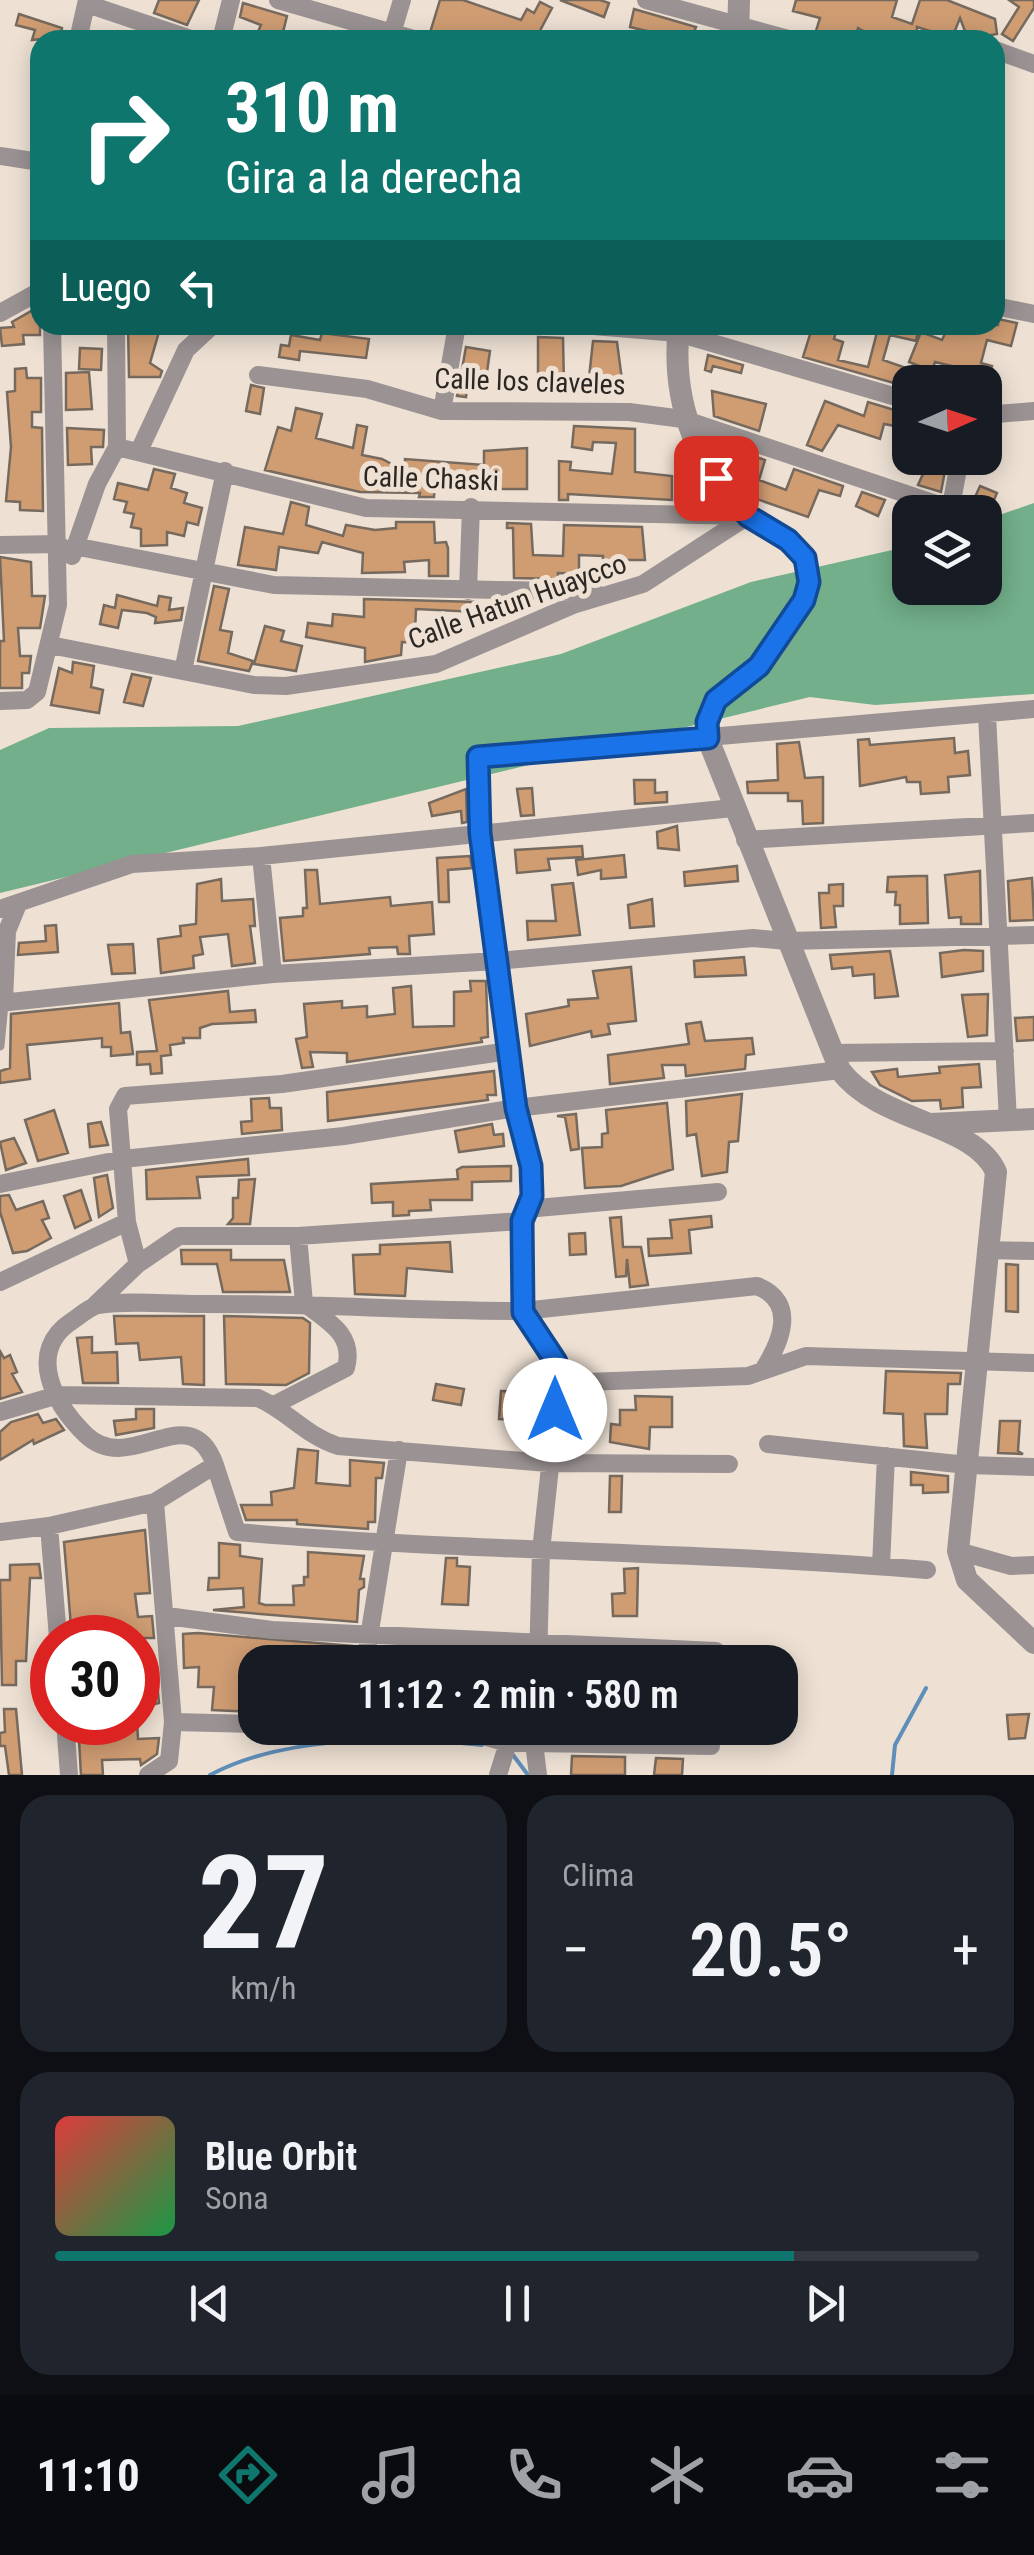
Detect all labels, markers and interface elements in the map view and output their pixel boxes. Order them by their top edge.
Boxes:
text: 310 m [225,67,399,149]
icon: right [60,70,190,200]
text: Gira a la derecha [225,151,523,204]
icon: left [171,260,226,315]
text: Luego [60,266,151,310]
street label: Calle los claveles [434,362,626,401]
north arrow [892,365,1002,475]
map controls [892,365,1002,605]
pin [674,436,759,521]
icon: arrive [689,451,744,506]
street label: Calle Chaski [362,460,500,497]
button: layers [892,495,1002,605]
street label: Calle Hatun Huaycco [404,547,631,656]
position arrow [503,1358,607,1462]
speed limit sign: 30 [30,1615,160,1745]
text: 11:12 · 2 min · 580 m [358,1673,678,1717]
text: 27 [198,1827,329,1980]
text: Clima [562,1856,634,1894]
text: 20.5° [689,1906,852,1994]
text: − [562,1918,590,1982]
text: + [952,1918,979,1982]
text: km/h [231,1969,296,2007]
text: Blue Orbit [205,2135,357,2179]
text: Sona [205,2179,268,2217]
icon: previous [182,2276,237,2331]
icon: pause [490,2276,545,2331]
icon: next [798,2276,853,2331]
icon: directions [213,2440,283,2510]
icon: music [356,2440,426,2510]
icon: phone [499,2440,569,2510]
icon: climate [642,2440,712,2510]
icon: car [785,2440,855,2510]
icon: filters [927,2440,997,2510]
text: 11:10 [36,2449,140,2502]

